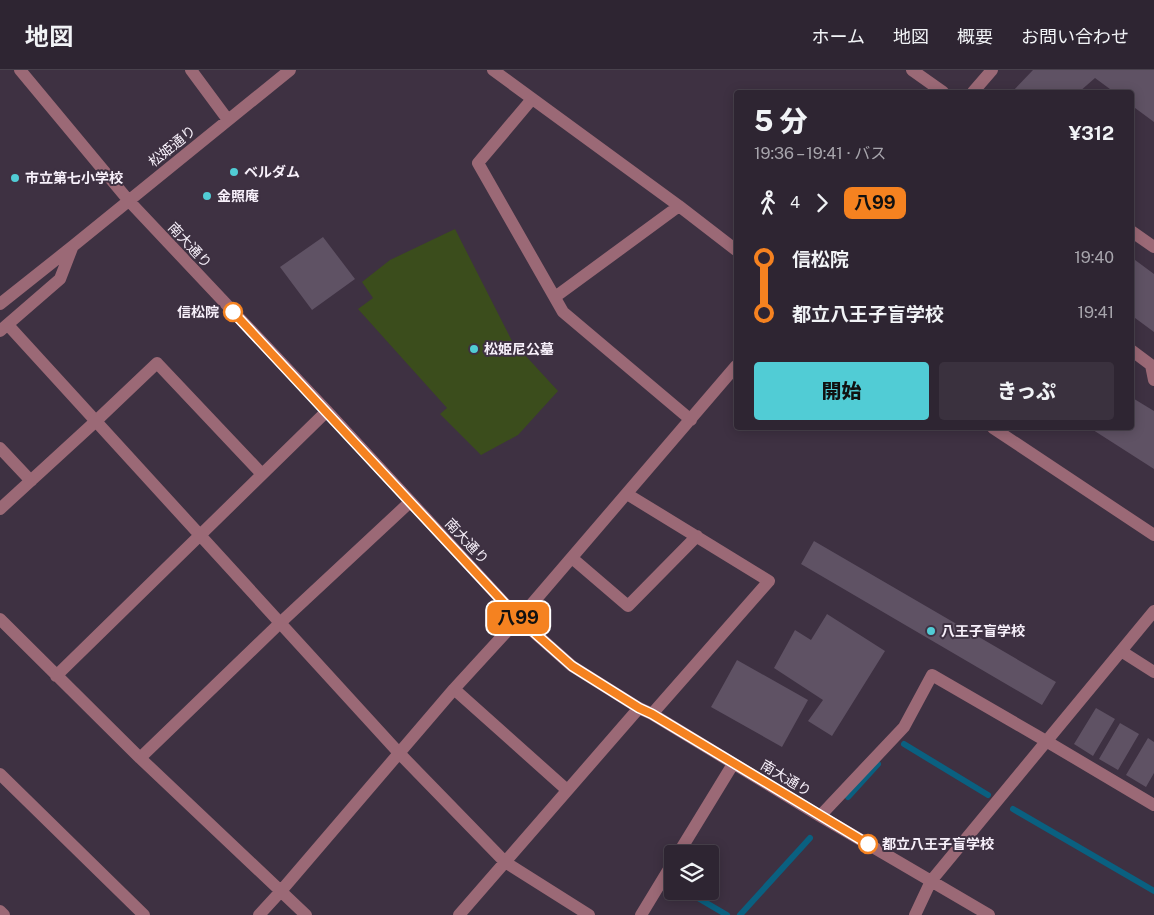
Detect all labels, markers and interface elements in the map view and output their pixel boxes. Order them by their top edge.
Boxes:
text: 地図 [25,22,73,50]
text: ホーム [812,26,865,47]
text: 地図 [893,26,929,47]
text: 概要 [957,26,993,47]
text: お問い合わせ [1021,26,1129,47]
text: 5 分 [754,104,807,137]
street label: 松姫通り [145,122,199,170]
text: ¥312 [1069,122,1114,144]
text: 19:36 – 19:41 · バス [754,144,886,163]
place label: ベルダム [244,164,300,180]
marker: ベルダム [228,166,240,178]
place label: 市立第七小学校 [25,170,123,186]
marker: 市立第七小学校 [9,172,21,184]
place label: 金照庵 [217,188,259,204]
icon: walk [754,189,782,217]
icon: forward [808,189,836,217]
marker: 金照庵 [201,190,213,202]
text: 八99 [854,192,896,213]
text: 4 [790,193,800,212]
street label: 南大通り [165,219,215,271]
text: 信松院 [792,248,849,270]
text: 19:40 [1074,248,1114,267]
marker: 信松院 [223,302,243,322]
text: 都立八王子盲学校 [792,303,944,325]
text: 19:41 [1077,303,1114,322]
place label: 信松院 [177,304,219,320]
place label: 松姫尼公墓 [484,341,554,357]
marker: 松姫尼公墓 [468,343,480,355]
button: 開始 [754,362,929,420]
button: きっぷ [939,362,1114,420]
street label: 南大通り [442,515,492,567]
line badge: 八99 [489,602,547,634]
text: 八99 [497,607,539,628]
place label: 八王子盲学校 [941,623,1025,639]
marker: 八王子盲学校 [925,625,937,637]
street label: 南大通り [758,757,814,799]
marker: 都立八王子盲学校 [858,834,878,854]
place label: 都立八王子盲学校 [882,836,994,852]
map controls [664,845,719,900]
button: layers [664,845,719,900]

